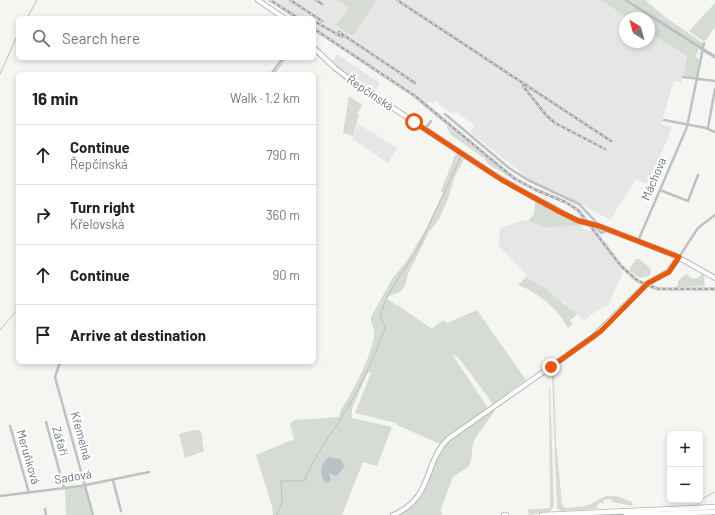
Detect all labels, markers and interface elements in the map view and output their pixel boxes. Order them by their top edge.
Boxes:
north arrow [619,12,655,48]
search box [16,16,316,60]
icon: search [30,27,52,49]
text: Search here [62,29,140,47]
street label: Řepčínská [345,71,397,113]
text: 16 min [32,88,78,108]
text: Walk · 1.2 km [230,90,300,106]
route start [405,113,423,131]
text: Continue [70,138,130,156]
icon: ahead [32,144,54,166]
text: 790 m [266,147,300,163]
street label: Máchova [638,155,668,202]
text: Řepčínská [70,156,128,172]
text: Turn right [70,198,135,216]
icon: right [32,204,54,226]
text: 360 m [266,207,300,223]
text: Křelovská [70,216,124,232]
icon: ahead [32,264,54,286]
text: Continue [70,266,130,284]
text: 90 m [273,267,300,283]
icon: arrive [32,324,54,346]
text: Arrive at destination [70,326,206,344]
route end [542,358,560,376]
street label: Křemelná [69,410,95,462]
street label: Záfaří [50,424,72,457]
street label: Meruňková [15,428,43,486]
map controls [667,431,703,503]
button: + [667,431,703,467]
street label: Sadová [53,466,93,486]
button: − [667,467,703,503]

